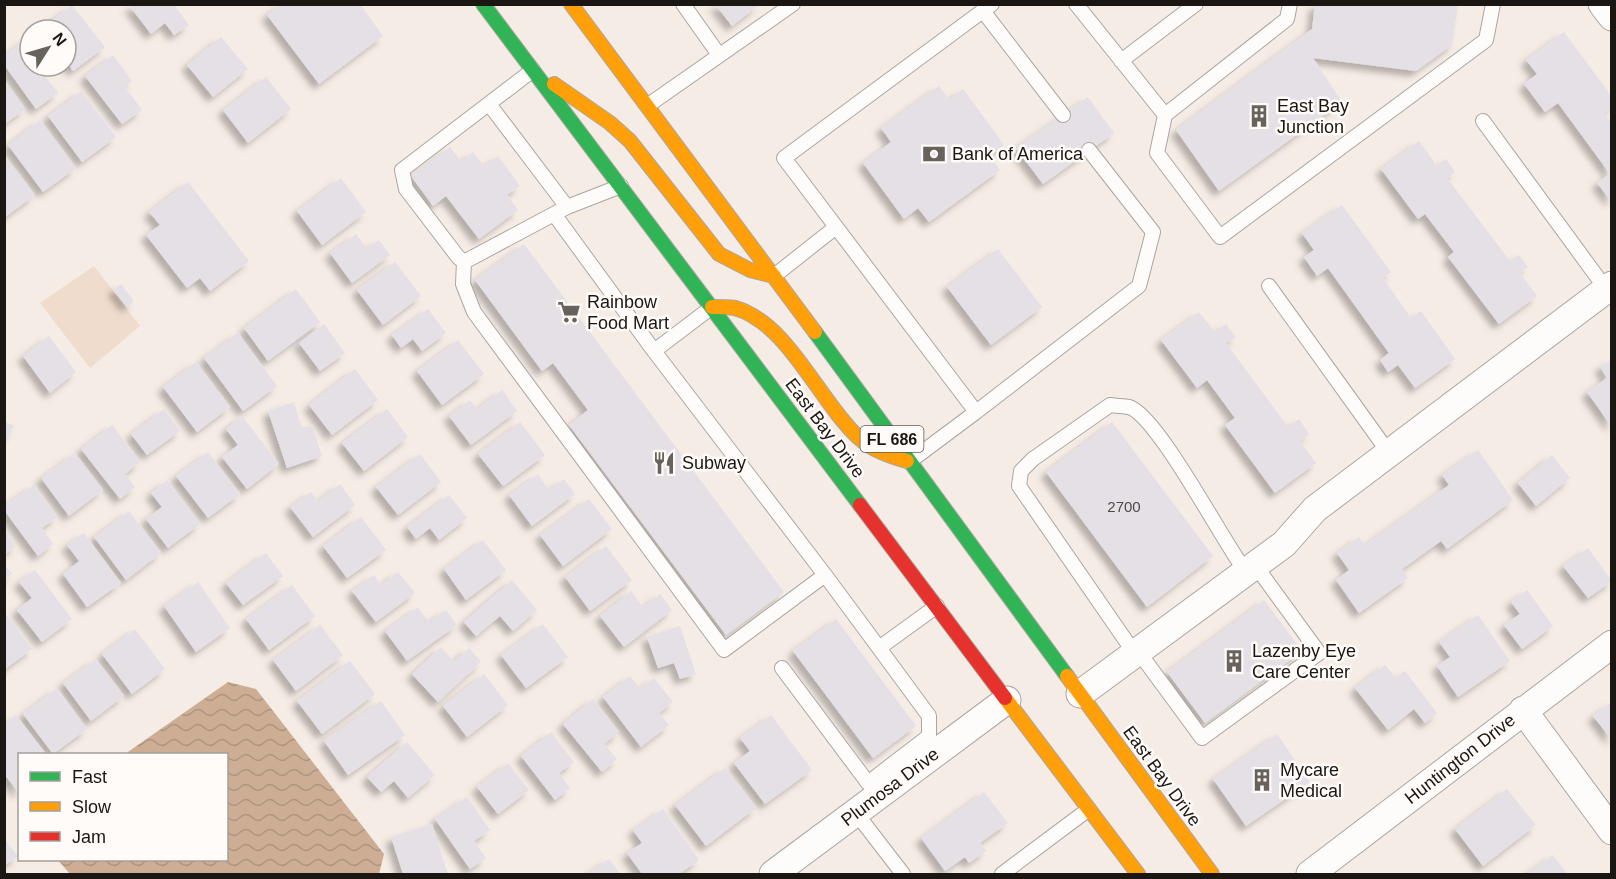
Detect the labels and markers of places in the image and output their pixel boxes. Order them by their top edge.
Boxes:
place label: East Bay Junction [1277,96,1349,137]
building icon: East Bay Junction [1246,103,1272,129]
bank icon: Bank of America [921,141,947,167]
place label: Bank of America [952,144,1084,164]
place label: Rainbow Food Mart [587,292,669,333]
supermarket icon: Rainbow Food Mart [556,299,582,325]
restaurant icon: Subway [651,450,677,476]
place label: Subway [682,453,746,473]
place label: Lazenby Eye Care Center [1252,641,1356,682]
building icon: Lazenby Eye Care Center [1221,648,1247,674]
place label: Mycare Medical [1280,760,1342,801]
building icon: Mycare Medical [1249,767,1275,793]

